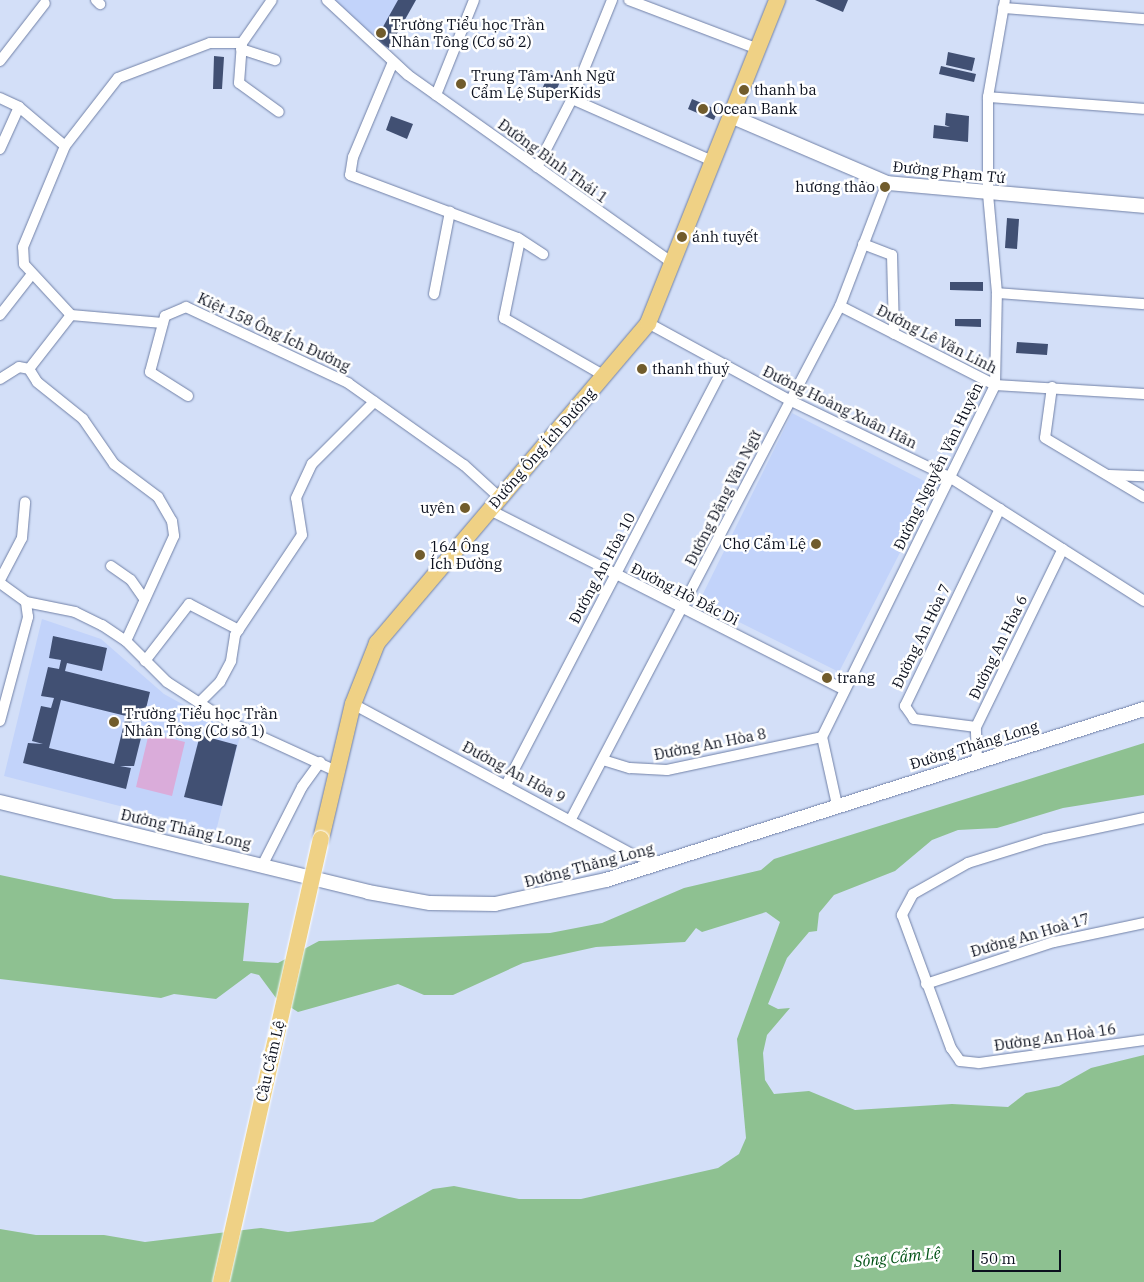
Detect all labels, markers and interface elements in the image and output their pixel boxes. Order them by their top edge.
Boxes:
place label: Trường Tiểu học Trần Nhân Tông (Cơ sở 2) [391,15,545,50]
marker: Trường Tiểu học Trần Nhân Tông (Cơ sở 2) [375,27,387,39]
place label: Trung Tâm Anh Ngữ Cẩm Lệ SuperKids [471,66,615,101]
marker: Trung Tâm Anh Ngữ Cẩm Lệ SuperKids [455,78,467,90]
place label: thanh ba [754,81,817,99]
marker: thanh ba [738,84,750,96]
place label: Ocean Bank [713,100,797,118]
marker: Ocean Bank [697,103,709,115]
street label: Đường Bình Thái 1 [495,115,611,207]
street label: Đường Phạm Tứ [892,157,1006,187]
place label: hương thảo [795,178,875,196]
marker: hương thảo [879,181,891,193]
place label: ánh tuyết [692,228,758,246]
marker: ánh tuyết [676,231,688,243]
street label: Kiệt 158 Ông Ích Đường [195,289,353,375]
street label: Đường Lê Văn Linh [874,301,1000,377]
place label: thanh thuý [652,360,729,378]
street label: Đường Hoàng Xuân Hãn [760,362,920,452]
marker: thanh thuý [636,363,648,375]
street label: Đường Nguyễn Văn Huyên [890,379,986,553]
street label: Đường Ông Ích Đường [485,384,599,512]
street label: Đường Đặng Văn Ngữ [681,428,765,568]
place label: uyên [420,499,455,517]
marker: uyên [459,502,471,514]
street label: Đường An Hòa 10 [565,509,639,627]
place label: Chợ Cẩm Lệ [722,535,806,553]
place label: 164 Ông Ích Đường [430,537,502,572]
marker: Chợ Cẩm Lệ [810,538,822,550]
marker: 164 Ông Ích Đường [414,549,426,561]
street label: Đường Hồ Đắc Di [628,559,742,629]
street label: Đường An Hòa 7 [888,581,954,691]
street label: Đường An Hòa 6 [965,592,1031,702]
place label: trang [837,669,875,687]
marker: trang [821,672,833,684]
place label: Trường Tiểu học Trần Nhân Tông (Cơ sở 1) [124,704,278,739]
marker: Trường Tiểu học Trần Nhân Tông (Cơ sở 1) [108,716,120,728]
street label: Đường Thăng Long [908,717,1040,773]
street label: Đường An Hòa 8 [652,724,768,764]
street label: Đường An Hòa 9 [459,737,569,807]
street label: Đường Thăng Long [119,805,253,853]
street label: Đường Thăng Long [522,839,656,891]
street label: Đường An Hoà 17 [968,909,1092,961]
street label: Cầu Cẩm Lệ [252,1019,288,1103]
street label: Đường An Hoà 16 [993,1020,1117,1054]
scale bar [974,1240,1063,1272]
water label: Sông Cẩm Lệ [853,1243,941,1271]
text: 50 m [980,1249,1016,1268]

